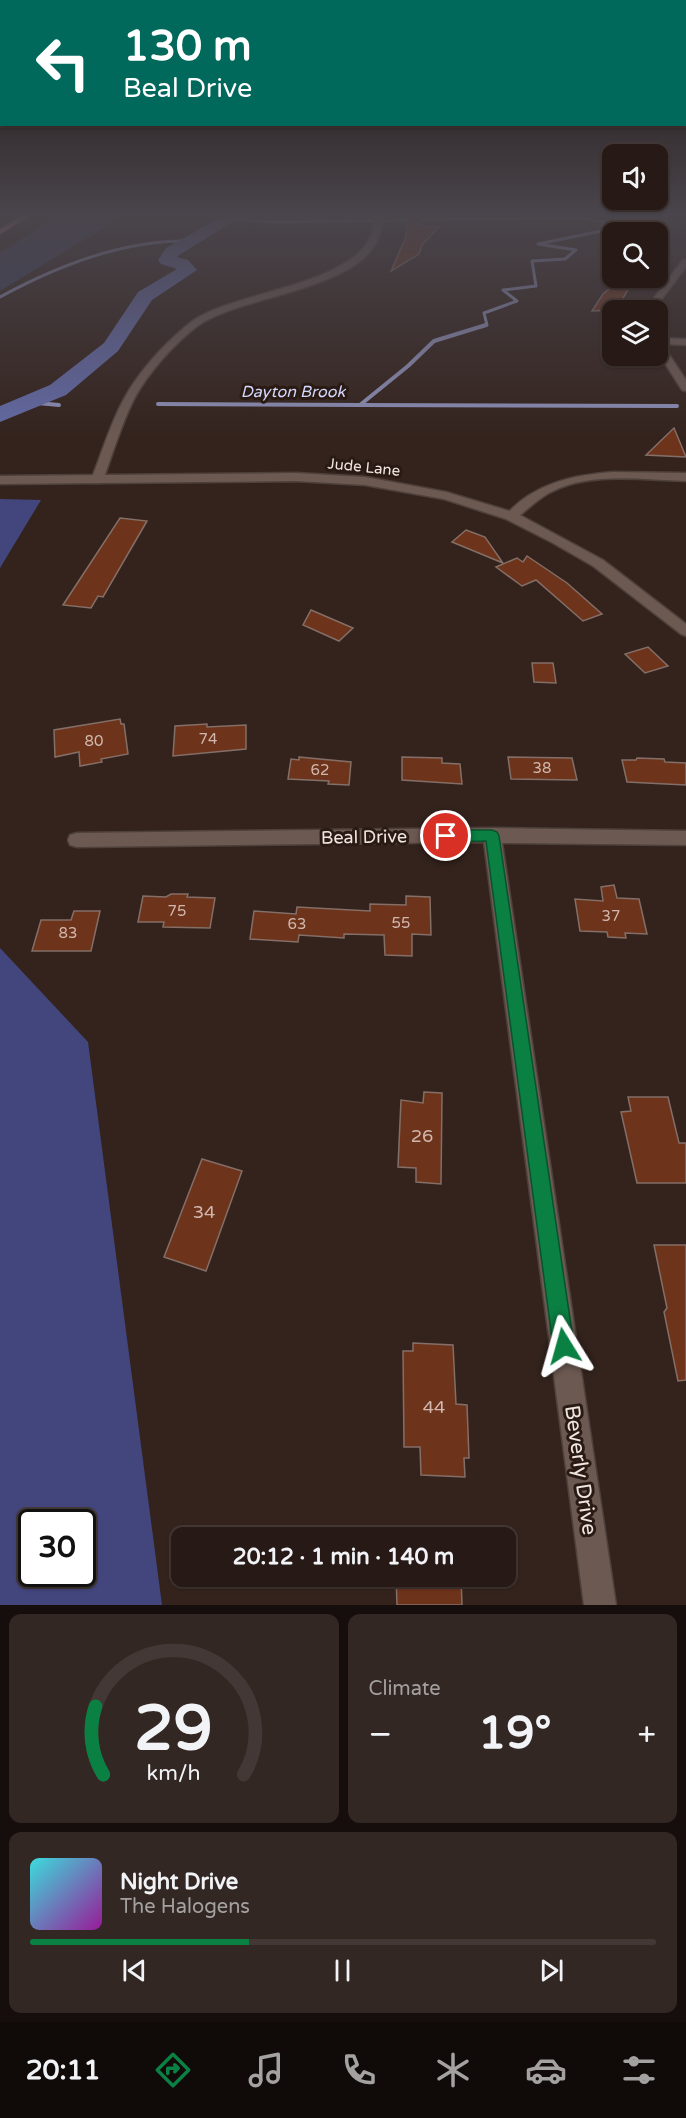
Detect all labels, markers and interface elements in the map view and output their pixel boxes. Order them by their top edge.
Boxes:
text: 130 m [123,21,252,72]
icon: left [24,24,102,102]
text: Beal Drive [123,72,252,105]
map controls [602,144,668,366]
button: sound [602,144,668,210]
button: search [602,222,668,288]
button: layers [602,300,668,366]
water label: Dayton Brook [241,382,346,402]
street label: Jude Lane [327,454,401,480]
house number: 74 [199,730,217,748]
house number: 80 [85,732,103,750]
house number: 38 [533,759,551,777]
house number: 62 [311,761,329,779]
pin [420,810,471,861]
icon: arrive [429,819,462,852]
street label: Beal Drive [321,825,407,849]
house number: 75 [168,902,186,920]
house number: 37 [602,907,620,925]
house number: 55 [392,914,410,932]
house number: 63 [288,915,306,933]
house number: 83 [59,924,77,942]
house number: 26 [411,1125,433,1147]
house number: 34 [193,1201,215,1223]
position arrow [532,1314,596,1378]
house number: 44 [423,1396,445,1418]
street label: Beverly Drive [559,1404,602,1537]
speed limit sign: 30 [18,1509,96,1587]
text: 20:12 · 1 min · 140 m [233,1544,454,1570]
text: Climate [369,1677,441,1701]
text: 29 [135,1692,213,1767]
text: 19° [478,1707,551,1761]
text: − [369,1715,392,1754]
text: + [637,1715,656,1754]
text: km/h [147,1761,201,1787]
text: Night Drive [120,1869,238,1895]
text: The Halogens [120,1895,250,1919]
icon: previous [118,1954,151,1987]
icon: pause [326,1954,359,1987]
icon: next [535,1954,568,1987]
icon: directions [152,2049,194,2091]
icon: music [245,2049,287,2091]
icon: phone [338,2049,380,2091]
icon: climate [432,2049,474,2091]
icon: car [525,2049,567,2091]
icon: filters [618,2049,660,2091]
text: 20:11 [26,2054,101,2087]

